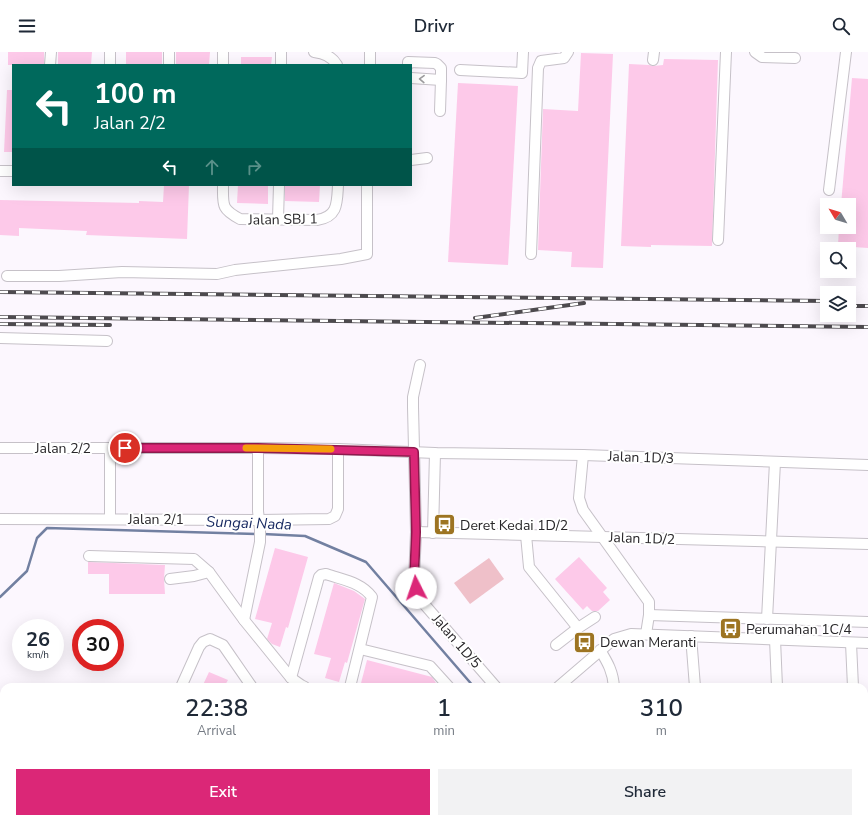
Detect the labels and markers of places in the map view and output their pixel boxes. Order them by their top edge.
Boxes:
pin [108,431,142,465]
bus stop icon: Deret Kedai 1D/2 [431,512,457,538]
place label: Deret Kedai 1D/2 [460,516,568,535]
bus stop icon: Perumahan 1C/4 [717,616,743,642]
place label: Perumahan 1C/4 [746,620,852,639]
bus stop icon: Dewan Meranti [571,629,597,655]
place label: Dewan Meranti [600,633,696,652]

